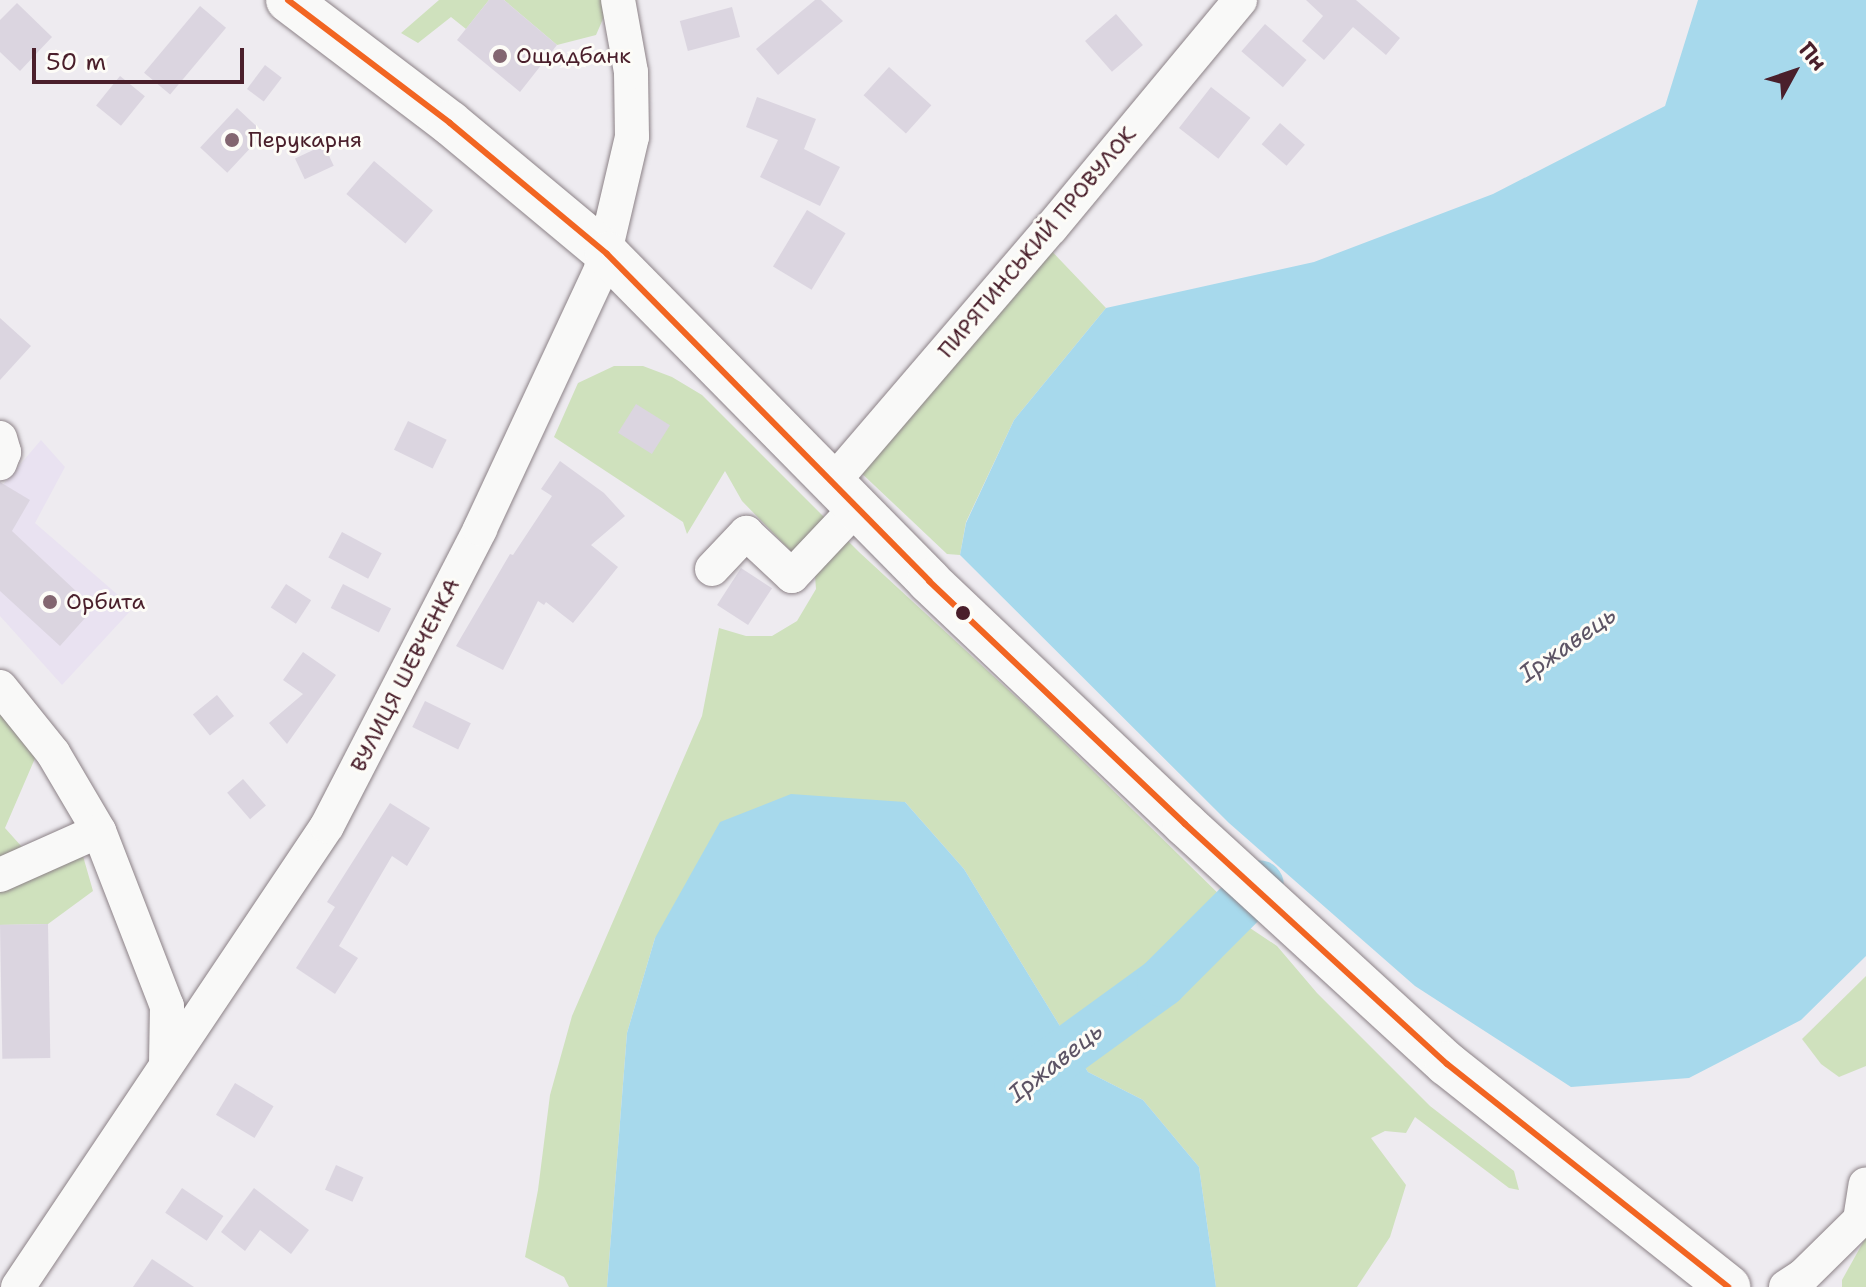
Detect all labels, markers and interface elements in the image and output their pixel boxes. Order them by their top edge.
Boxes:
scale bar [36,32,248,82]
north arrow [1754,32,1834,112]
text: Пн [1792,36,1833,77]
place label: Ощадбанк [516,43,631,69]
text: 50 m [46,46,106,78]
marker: Ощадбанк [491,47,509,65]
street label: ПИРЯТИНСЬКИЙ ПРОВУЛОК [932,121,1142,363]
place label: Перукарня [248,127,362,153]
marker: Перукарня [223,131,241,149]
street label: ВУЛИЦЯ ШЕВЧЕНКА [345,574,465,776]
place label: Орбита [66,589,145,615]
marker: Орбита [41,593,59,611]
water label: Іржавець [1514,601,1622,689]
unlabelled marker [955,605,971,621]
water label: Іржавець [1003,1017,1109,1109]

